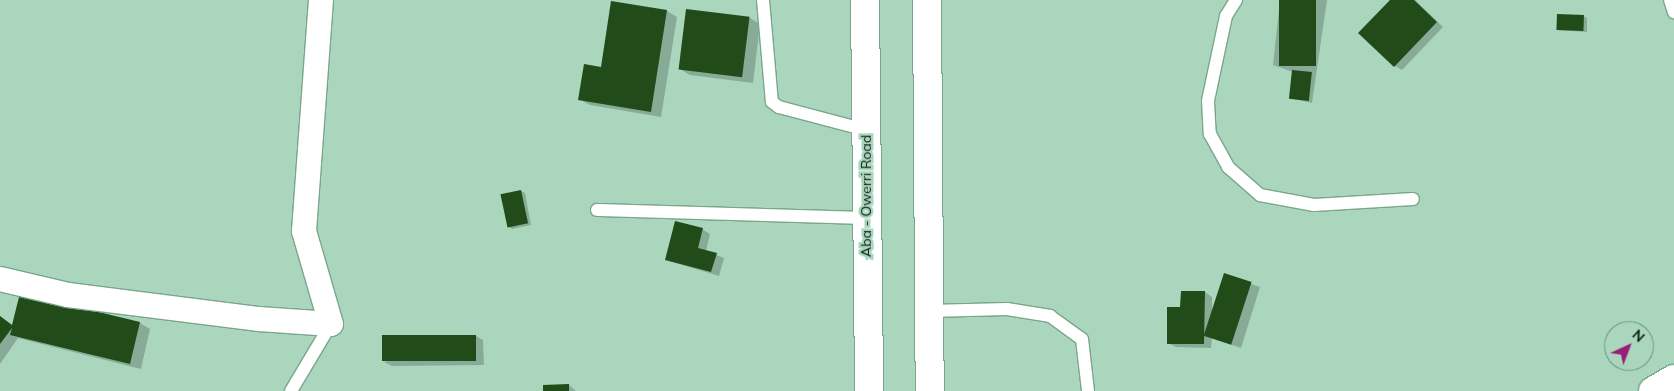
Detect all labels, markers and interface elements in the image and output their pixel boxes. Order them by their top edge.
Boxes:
street label: Aba - Owerri Road [858,135,874,257]
north arrow [1604,321,1654,371]
text: N [1629,326,1649,346]

